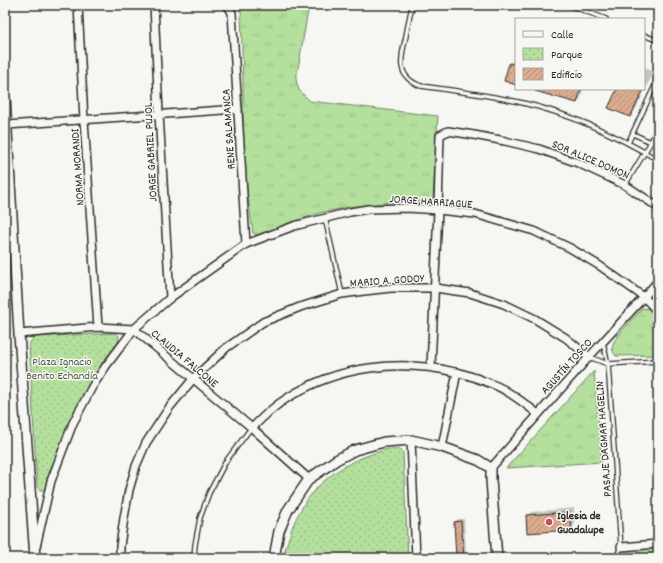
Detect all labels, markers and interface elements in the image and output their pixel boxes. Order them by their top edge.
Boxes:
legend [515,18,645,90]
text: Calle [551,27,574,44]
text: Parque [551,47,582,64]
text: Edificio [551,67,582,84]
street label: RENE SALAMANCA [218,88,241,170]
street label: JORGE GABRIEL PUJOL [140,102,163,202]
street label: NORMA MORANDI [67,128,90,206]
street label: SOR ALICE DOMON [549,136,632,184]
street label: JORGE HARRIAGUE [389,191,474,214]
street label: MARIO A. GODOY [349,270,425,293]
street label: CLAUDIA FALCONE [147,326,222,393]
street label: AGUSTÍN TOSCO [537,335,597,399]
park label: Plaza Ignacio Benito Echandía [26,354,98,385]
street label: PASAJE DAGMAR HAGELIN [592,380,617,497]
place label: Iglesia de Guadalupe [557,508,605,539]
marker: Iglesia de Guadalupe [544,517,554,527]

